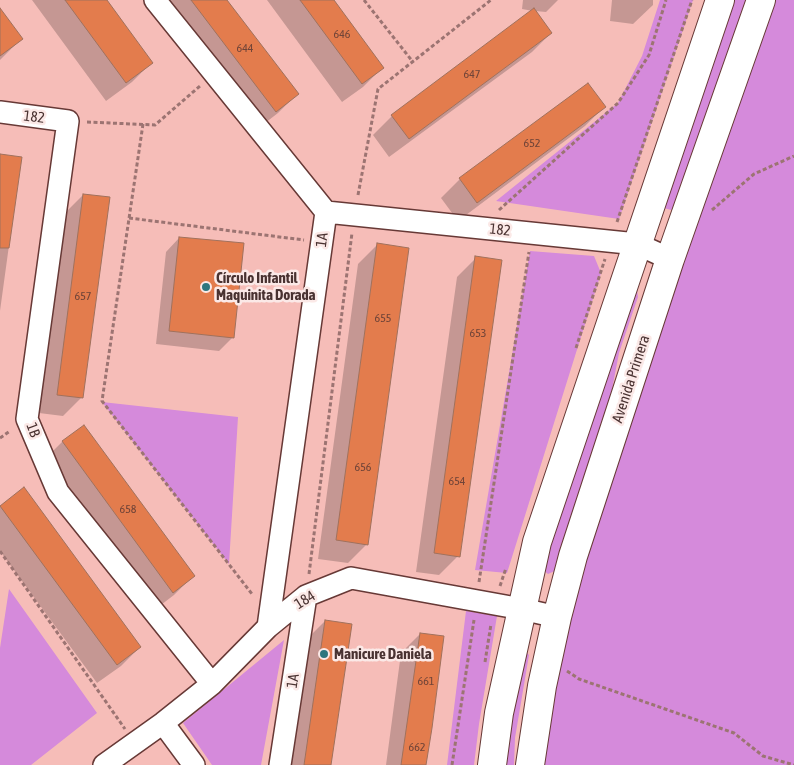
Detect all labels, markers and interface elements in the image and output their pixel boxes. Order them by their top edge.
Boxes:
house number: 646 [334,27,350,41]
house number: 644 [237,41,253,55]
house number: 647 [464,67,480,81]
street label: 182 [22,107,46,127]
house number: 652 [524,136,540,150]
street label: 182 [489,220,511,240]
street label: 1A [312,232,332,248]
place label: Círculo Infantil Maquinita Dorada [216,269,316,304]
marker: Círculo Infantil Maquinita Dorada [200,281,212,293]
house number: 657 [75,289,91,303]
house number: 655 [375,311,391,325]
house number: 653 [470,326,486,340]
street label: Avenida Primera [608,333,654,425]
street label: 1B [22,420,44,440]
house number: 656 [355,460,371,474]
house number: 654 [449,474,465,488]
house number: 658 [120,502,136,516]
street label: 184 [291,587,319,613]
place label: Manicure Daniela [334,645,432,663]
marker: Manicure Daniela [318,648,330,660]
street label: 1A [283,672,303,690]
house number: 661 [418,674,434,688]
house number: 662 [409,740,425,754]

